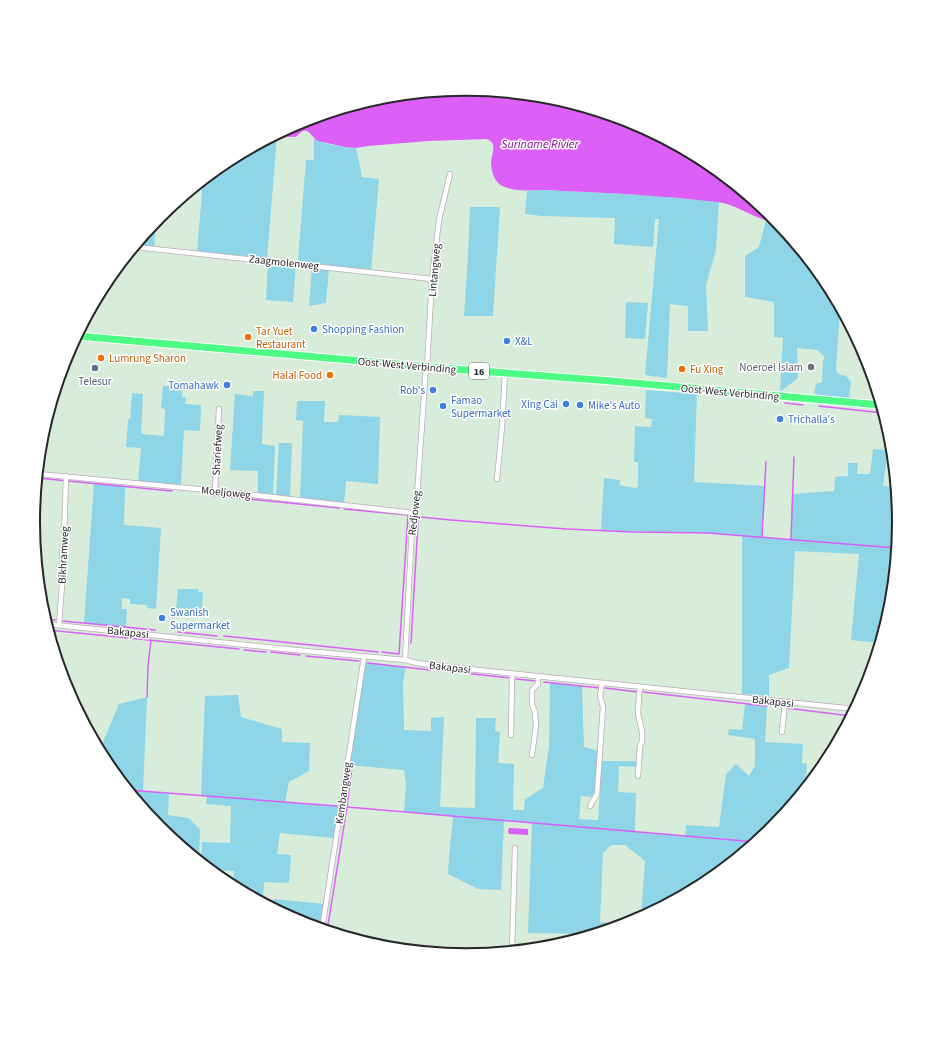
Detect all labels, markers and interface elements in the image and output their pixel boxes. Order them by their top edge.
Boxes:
water label: Suriname Rivier [501,136,580,153]
street label: Lintangweg [425,242,444,297]
street label: Zaagmolenweg [248,251,320,274]
place label: Shopping Fashion [322,322,404,337]
place label: Tar Yuet Restaurant [256,324,306,352]
marker: Shopping Fashion [309,324,319,334]
marker: Tar Yuet Restaurant [243,332,253,342]
place label: X&L [515,334,533,349]
marker: X&L [502,336,512,346]
place label: Lumrung Sharon [109,351,186,366]
marker: Lumrung Sharon [96,353,106,363]
street label: Oost-West Verbinding [357,354,457,377]
place label: Noeroel Islam [739,360,803,375]
place label: Fu Xing [690,362,724,377]
marker: Noeroel Islam [806,362,816,372]
marker: Telesur [90,363,100,373]
road number: 16 [469,363,489,379]
marker: Fu Xing [677,364,687,374]
place label: Halal Food [273,368,322,383]
marker: Halal Food [325,370,335,380]
place label: Telesur [78,374,112,389]
place label: Tomahawk [168,378,220,393]
marker: Tomahawk [222,380,232,390]
street label: Oost-West Verbinding [680,381,780,404]
place label: Rob's [400,383,425,398]
marker: Rob's [428,385,438,395]
place label: Famao Supermarket [451,393,511,421]
place label: Xing Cai [521,397,558,412]
place label: Mike's Auto [588,398,640,413]
marker: Xing Cai [561,399,571,409]
marker: Mike's Auto [575,400,585,410]
marker: Famao Supermarket [438,401,448,411]
place label: Trichalla's [788,412,835,427]
marker: Trichalla's [775,414,785,424]
street label: Shariefweg [209,424,226,476]
street label: Moeljoweg [200,482,252,503]
street label: Redjoweg [405,489,424,536]
street label: Bikhramweg [55,525,73,584]
place label: Swanish Supermarket [170,605,230,633]
marker: Swanish Supermarket [157,613,167,623]
street label: Bakapasi [106,623,149,642]
street label: Bakapasi [428,658,472,677]
street label: Bakapasi [751,692,794,711]
street label: Kembangweg [332,761,355,825]

